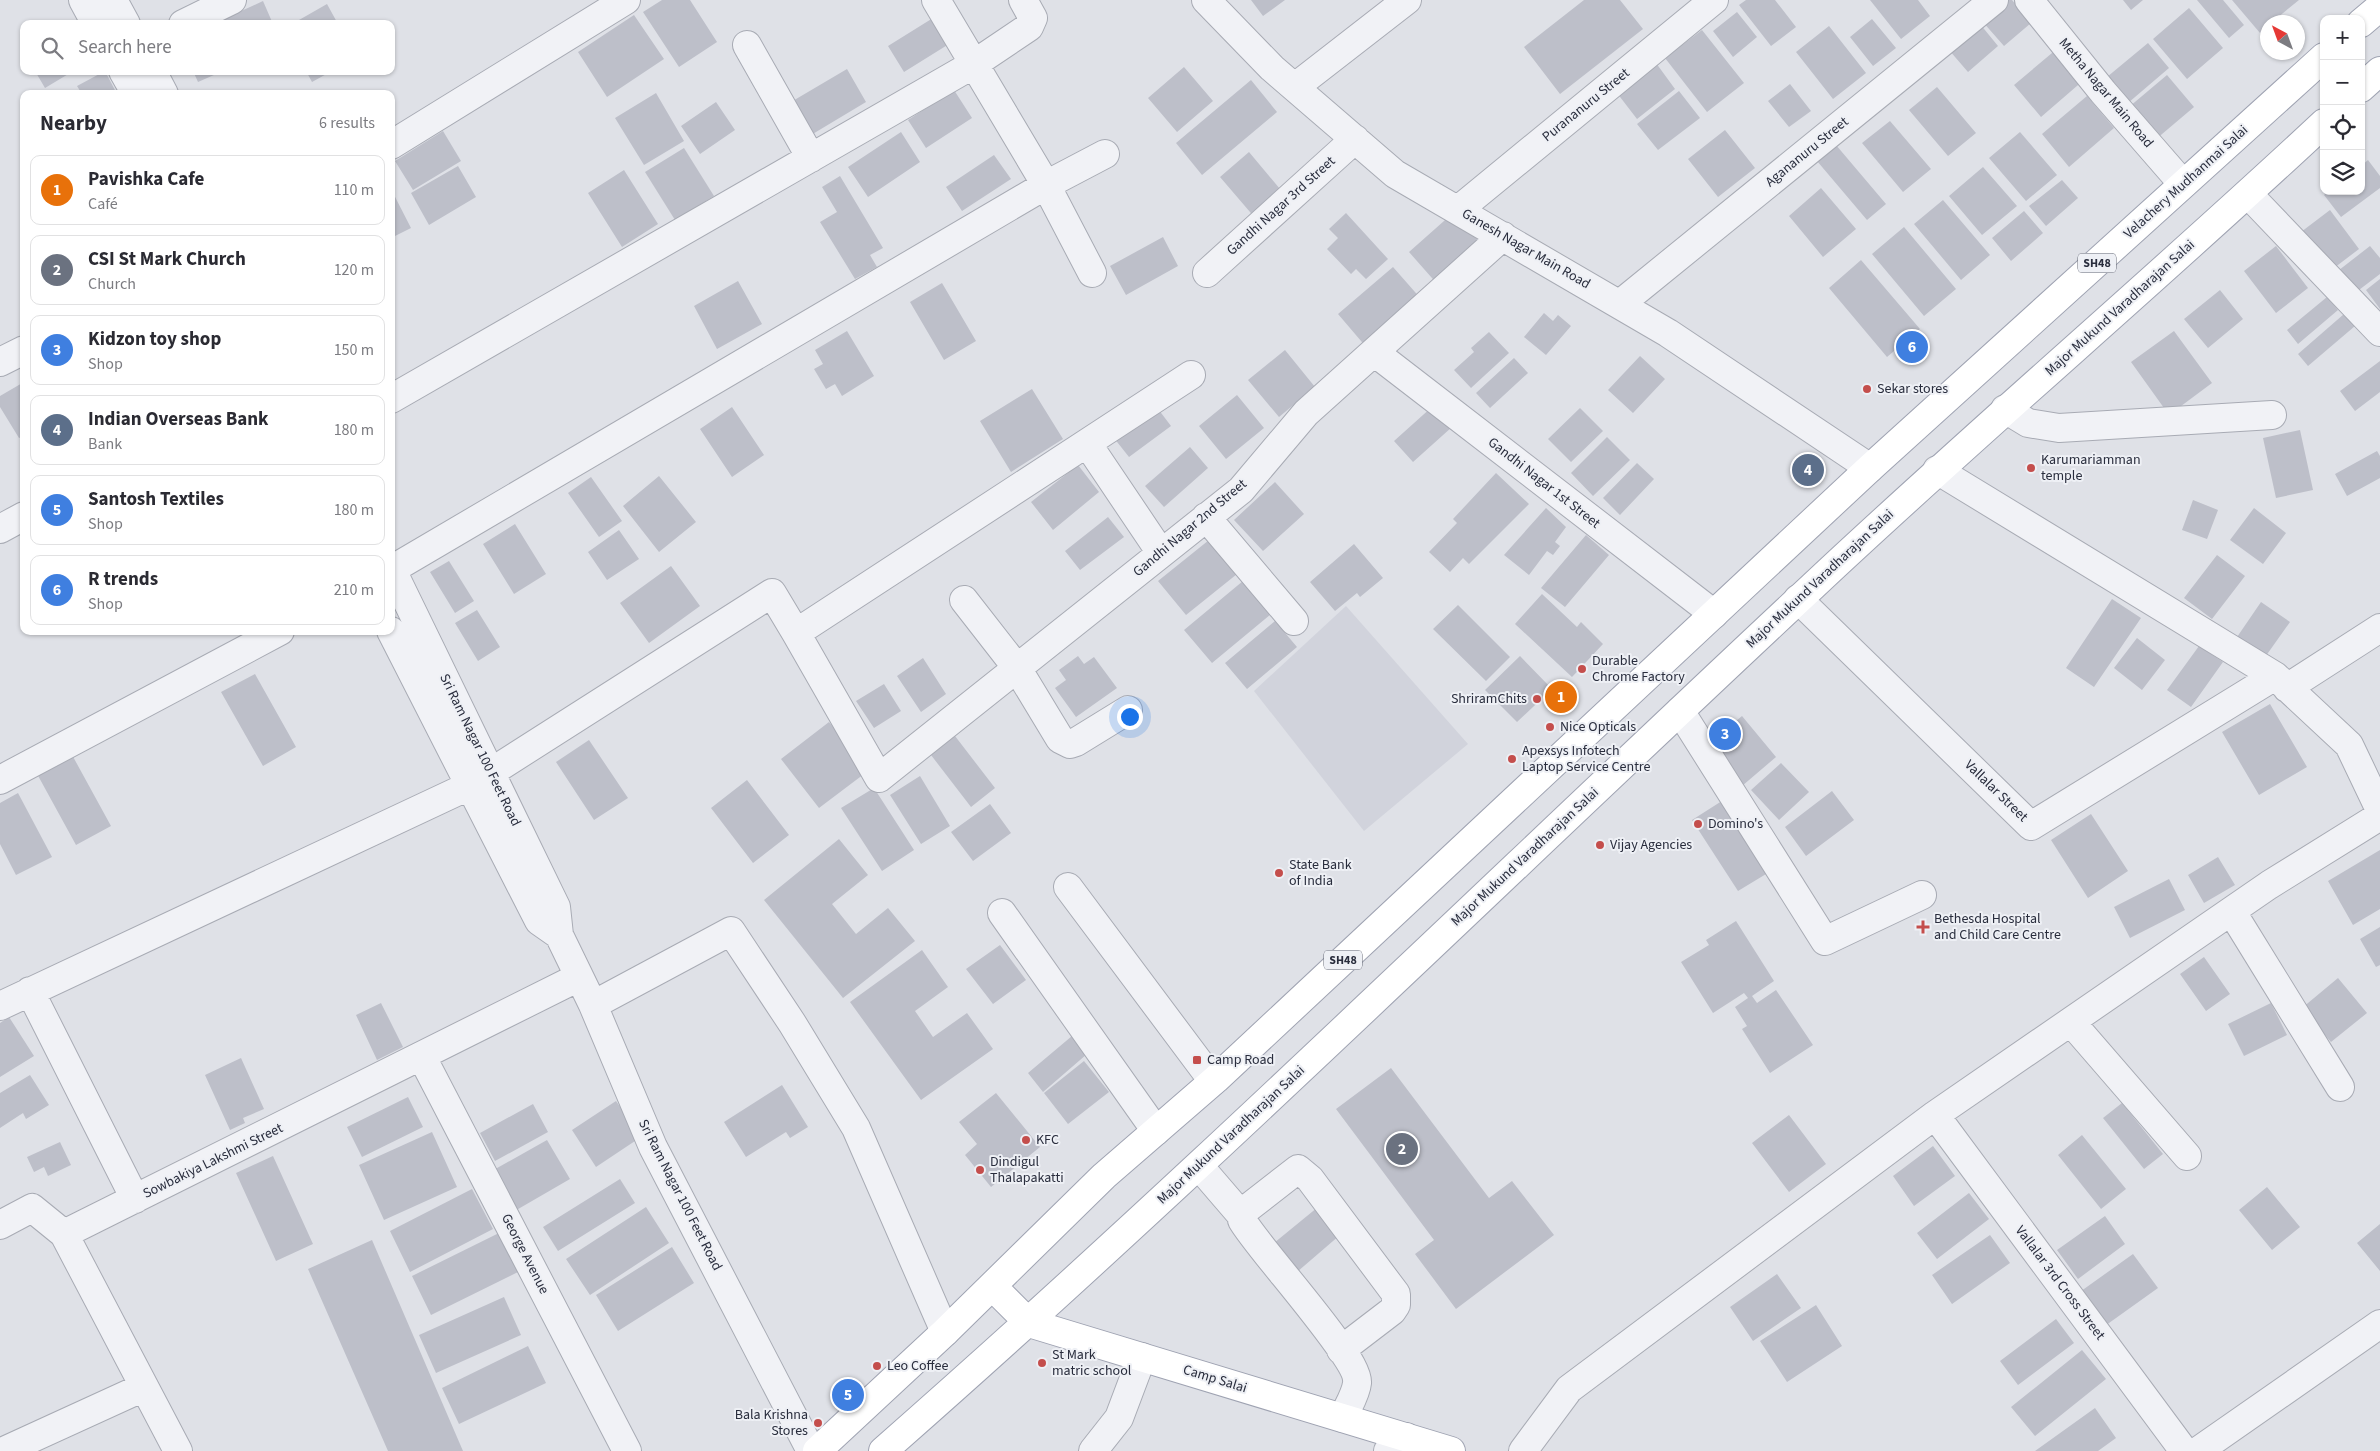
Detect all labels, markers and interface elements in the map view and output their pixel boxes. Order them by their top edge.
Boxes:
north arrow [2260,15,2305,60]
map controls [2320,15,2365,195]
button: + [2320,15,2365,60]
search box [20,20,395,75]
icon: search [38,34,66,62]
text: Search here [78,34,172,61]
street label: Metha Nagar Main Road [2054,34,2158,152]
button: − [2320,60,2365,105]
street label: Purananuru Street [1538,63,1634,147]
button: locate [2320,105,2365,150]
text: Nearby [40,108,107,138]
text: 6 results [319,112,375,134]
street label: Agananuru Street [1761,112,1853,192]
street label: Velachery Mudhanmai Salai [2119,121,2253,243]
button: layers [2320,150,2365,195]
street label: Gandhi Nagar 3rd Street [1222,152,1340,260]
text: Pavishka Cafe [88,166,204,193]
text: 1 [53,179,61,201]
text: 110 m [334,179,374,201]
text: Café [88,193,118,215]
street label: Ganesh Nagar Main Road [1458,204,1594,294]
street label: Major Mukund Varadharajan Salai [2041,235,2199,381]
text: CSI St Mark Church [88,246,246,273]
road number: SH48 [2078,254,2116,272]
text: 2 [53,259,61,281]
text: 120 m [334,259,374,281]
text: Church [88,273,136,295]
text: Kidzon toy shop [88,326,221,353]
pin: 6 [1896,328,1928,366]
text: 3 [53,339,61,361]
text: 150 m [334,339,374,361]
text: Shop [88,353,123,375]
place label: Sekar stores [1877,379,1948,399]
marker: Sekar stores [1861,383,1873,395]
text: Indian Overseas Bank [88,406,269,433]
text: 4 [53,419,61,441]
text: 180 m [334,419,374,441]
text: Bank [88,433,122,455]
street label: Gandhi Nagar 1st Street [1484,433,1605,533]
place label: Karumariamman temple [2041,450,2141,486]
pin: 4 [1792,451,1824,489]
marker: Karumariamman temple [2025,462,2037,474]
street label: Gandhi Nagar 2nd Street [1129,474,1251,582]
text: Santosh Textiles [88,486,224,513]
text: 5 [53,499,61,521]
text: 180 m [334,499,374,521]
street label: Major Mukund Varadharajan Salai [1742,505,1898,653]
text: Shop [88,513,123,535]
text: R trends [88,566,158,593]
text: 6 [53,579,61,601]
text: 210 m [334,579,374,601]
text: Shop [88,593,123,615]
place label: Durable Chrome Factory [1592,651,1685,687]
marker: Durable Chrome Factory [1576,663,1588,675]
street label: Sri Ram Nagar 100 Feet Road [434,670,526,830]
pin: 1 [1545,678,1577,716]
place label: ShriramChits [1451,689,1527,709]
marker: ShriramChits [1531,693,1543,705]
your location [1117,704,1143,730]
pin: 3 [1709,715,1741,753]
place label: Nice Opticals [1560,717,1636,737]
marker: Nice Opticals [1544,721,1556,733]
place label: Apexsys Infotech Laptop Service Centre [1522,741,1651,777]
marker: Apexsys Infotech Laptop Service Centre [1506,753,1518,765]
street label: Vallalar Street [1960,755,2032,827]
street label: Major Mukund Varadharajan Salai [1447,783,1603,931]
place label: Domino's [1708,814,1763,834]
marker: Domino's [1692,818,1704,830]
place label: Vijay Agencies [1610,835,1692,855]
marker: Vijay Agencies [1594,839,1606,851]
place label: State Bank of India [1289,855,1352,891]
marker: State Bank of India [1273,867,1285,879]
place label: Bethesda Hospital and Child Care Centre [1934,909,2061,945]
marker: Bethesda Hospital and Child Care Centre [1916,920,1930,934]
road number: SH48 [1324,950,1362,970]
place label: Camp Road [1207,1050,1274,1070]
marker: Camp Road [1191,1054,1203,1066]
street label: Major Mukund Varadharajan Salai [1153,1061,1309,1209]
street label: Sri Ram Nagar 100 Feet Road [633,1116,727,1274]
street label: Sowbakiya Lakshmi Street [140,1118,287,1204]
place label: KFC [1036,1130,1059,1150]
pin: 2 [1386,1130,1418,1168]
marker: KFC [1020,1134,1032,1146]
place label: Dindigul Thalapakatti [990,1152,1064,1188]
marker: Dindigul Thalapakatti [974,1164,986,1176]
street label: George Avenue [496,1210,554,1298]
street label: Vallalar 3rd Cross Street [2010,1222,2110,1345]
place label: St Mark matric school [1052,1345,1132,1381]
place label: Leo Coffee [887,1356,948,1376]
marker: St Mark matric school [1036,1357,1048,1369]
marker: Leo Coffee [871,1360,883,1372]
street label: Camp Salai [1181,1360,1249,1398]
pin: 5 [832,1376,864,1414]
place label: Bala Krishna Stores [735,1405,808,1441]
marker: Bala Krishna Stores [812,1417,824,1429]

